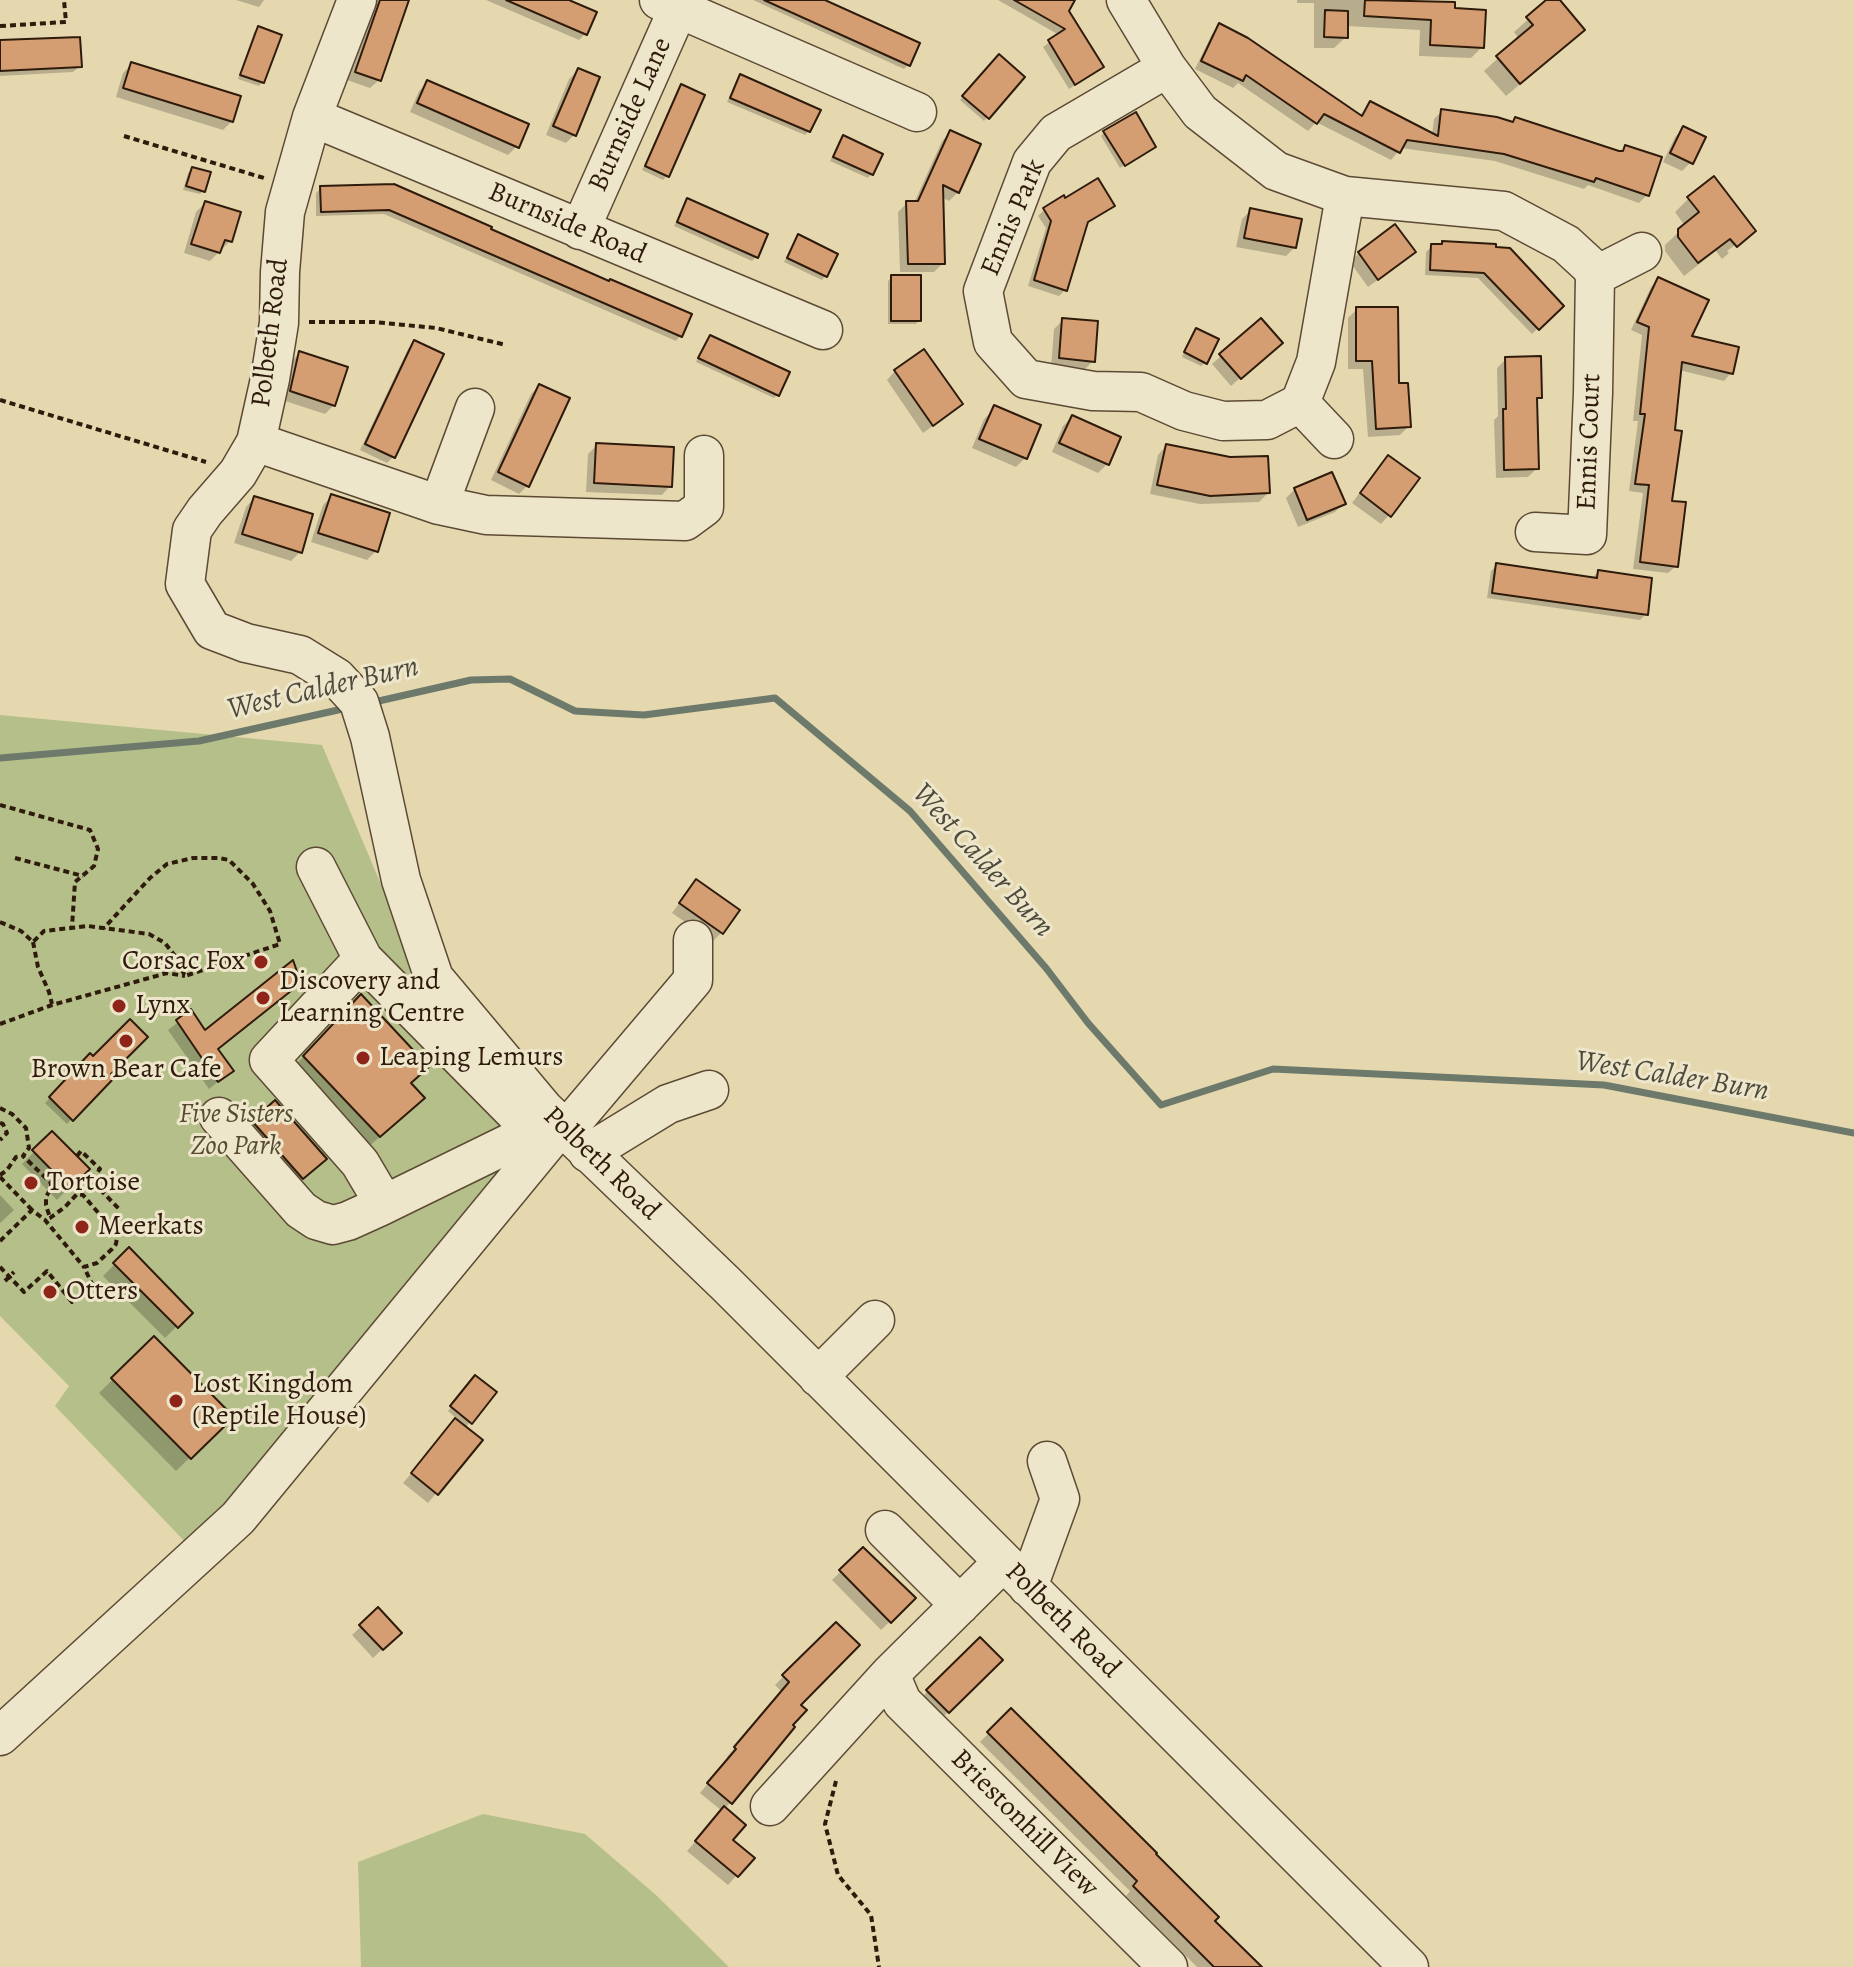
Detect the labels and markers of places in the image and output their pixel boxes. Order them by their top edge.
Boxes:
place label: Corsac Fox [122,945,245,979]
marker: Corsac Fox [252,953,270,971]
place label: Discovery and Learning Centre [279,965,465,1031]
place label: Lynx [135,989,190,1023]
marker: Discovery and Learning Centre [254,989,272,1007]
marker: Lynx [110,997,128,1015]
marker: Brown Bear Cafe [117,1032,135,1050]
place label: Leaping Lemurs [379,1041,564,1075]
marker: Leaping Lemurs [354,1049,372,1067]
place label: Brown Bear Cafe [30,1053,222,1087]
place label: Tortoise [47,1166,140,1200]
marker: Tortoise [22,1174,40,1192]
place label: Meerkats [98,1210,204,1244]
marker: Meerkats [73,1218,91,1236]
place label: Otters [66,1275,138,1309]
marker: Otters [41,1283,59,1301]
place label: Lost Kingdom (Reptile House) [192,1368,366,1434]
marker: Lost Kingdom (Reptile House) [167,1392,185,1410]

